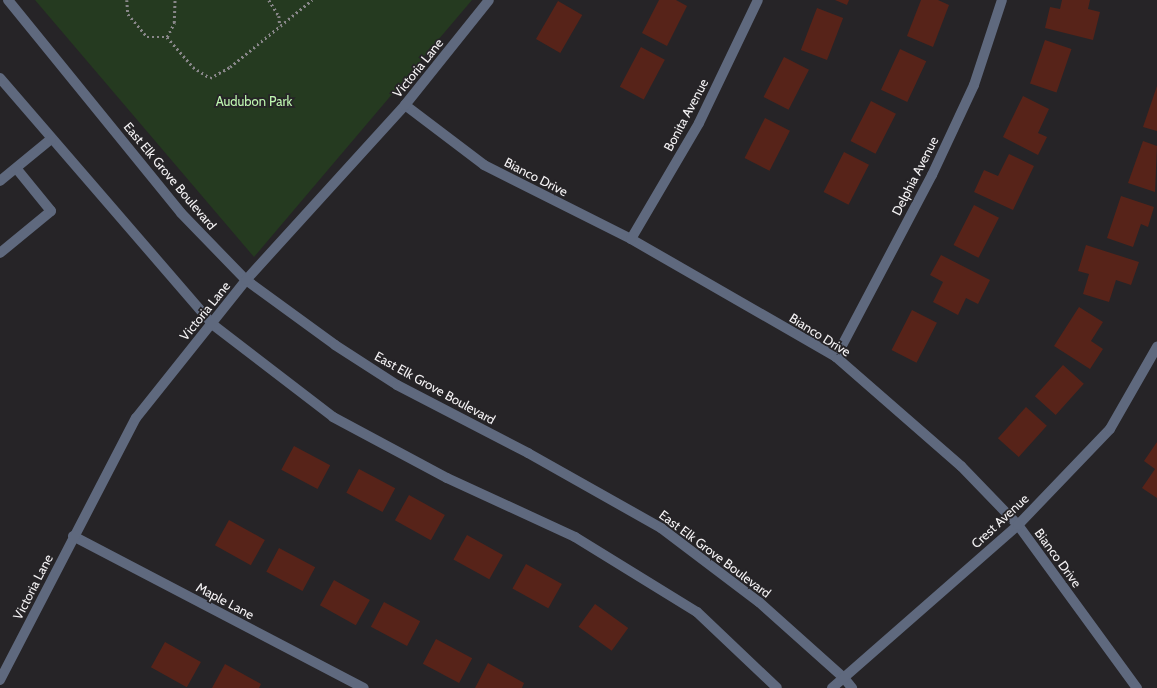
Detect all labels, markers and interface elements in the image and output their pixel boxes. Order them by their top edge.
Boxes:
street label: Victoria Lane [389,35,447,101]
street label: Bonita Avenue [660,76,712,154]
park label: Audubon Park [216,93,292,109]
street label: East Elk Grove Boulevard [120,119,220,233]
street label: Delphia Avenue [888,134,942,218]
street label: Bianco Drive [502,154,570,200]
street label: Victoria Lane [176,278,234,344]
street label: Bianco Drive [787,310,853,360]
street label: East Elk Grove Boulevard [372,348,498,428]
street label: Crest Avenue [968,491,1032,551]
street label: East Elk Grove Boulevard [656,507,774,601]
street label: Bianco Drive [1031,526,1085,590]
street label: Victoria Lane [10,552,56,622]
street label: Maple Lane [193,579,257,623]

